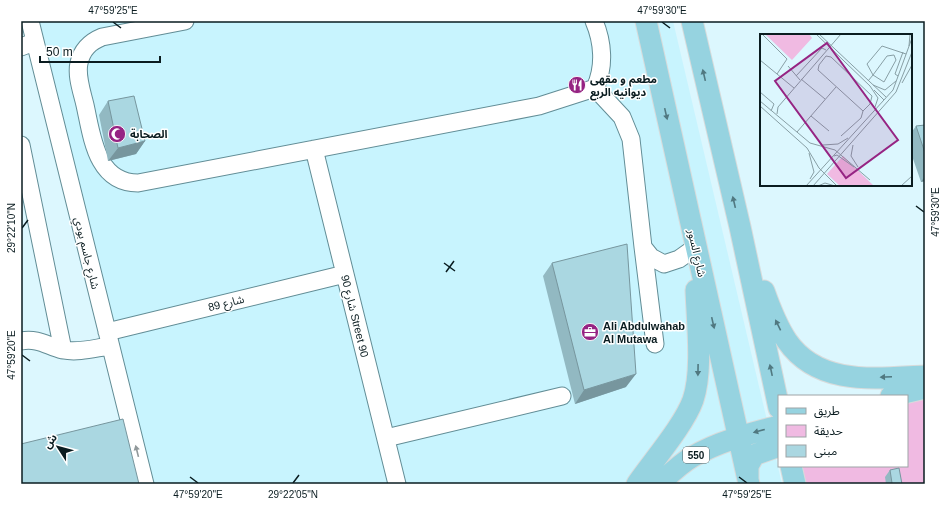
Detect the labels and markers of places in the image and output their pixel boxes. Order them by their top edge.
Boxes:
place label: مطعم و مقهى ديوانيه الربع [590,73,657,101]
restaurant icon: مطعم و مقهى ديوانيه الربع [567,75,587,95]
mosque icon: الصحابة [107,124,127,144]
place label: الصحابة [130,128,168,141]
place label: Ali Abdulwahab Al Mutawa [603,320,685,345]
office icon: Ali Abdulwahab Al Mutawa [580,322,600,342]

